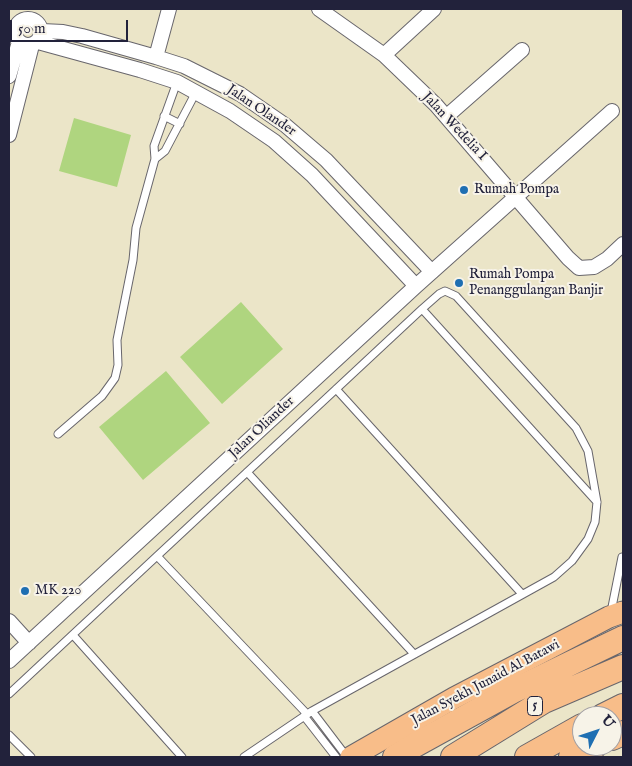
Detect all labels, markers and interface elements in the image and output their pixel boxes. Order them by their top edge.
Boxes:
scale bar [12,10,130,42]
text: 50 m [18,19,46,38]
street label: Jalan Olander [223,82,299,140]
street label: Jalan Wedelia I [418,89,490,165]
place label: Rumah Pompa [474,182,559,198]
marker: Rumah Pompa [458,184,470,196]
place label: Rumah Pompa Penanggulangan Banjir [469,267,603,300]
marker: Rumah Pompa Penanggulangan Banjir [453,277,465,289]
street label: Jalan Oliander [226,393,298,463]
place label: MK 220 [35,583,81,599]
marker: MK 220 [19,585,31,597]
street label: Jalan Syekh Junaid Al Batawi [409,637,563,729]
road number: 5 [528,696,542,716]
north arrow [572,706,622,756]
text: U [597,711,618,732]

